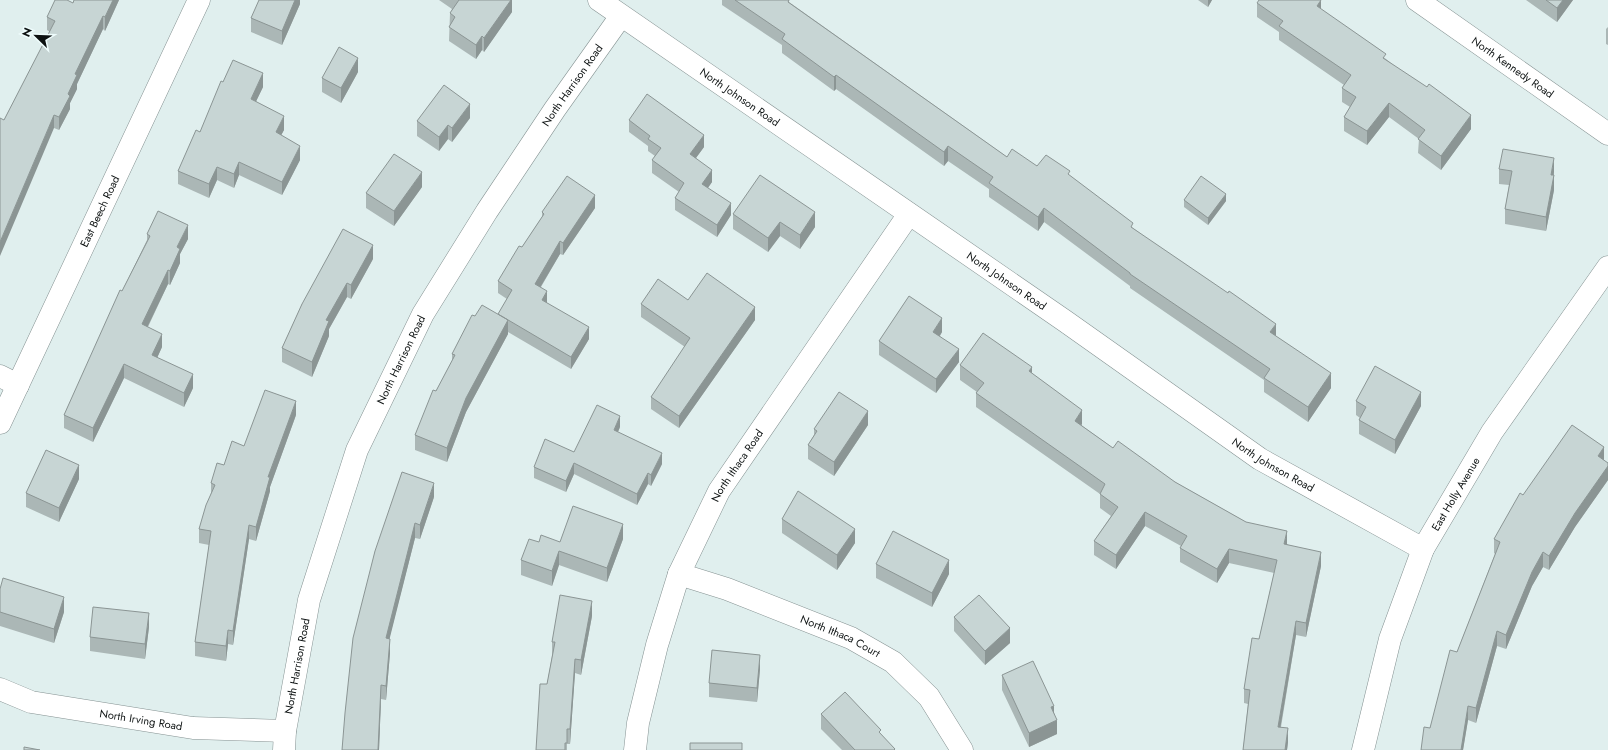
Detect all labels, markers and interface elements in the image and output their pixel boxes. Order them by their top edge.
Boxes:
north arrow [16,16,56,56]
text: N [18,25,36,39]
street label: North Kennedy Road [1468,33,1557,102]
street label: North Harrison Road [538,41,607,129]
street label: North Johnson Road [697,64,783,130]
street label: East Beech Road [76,173,123,250]
street label: North Johnson Road [964,248,1050,314]
street label: North Harrison Road [372,313,429,407]
street label: North Ithaca Road [707,426,767,504]
street label: North Johnson Road [1229,434,1317,496]
street label: East Holly Avenue [1427,454,1484,534]
street label: North Ithaca Court [798,611,883,661]
street label: North Harrison Road [280,617,313,715]
street label: North Irving Road [98,705,184,734]

